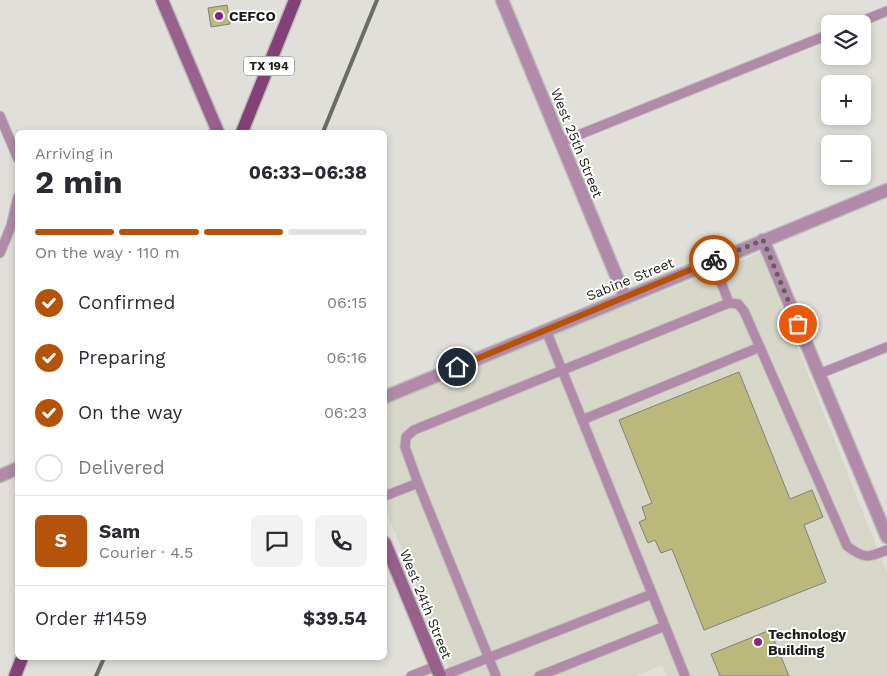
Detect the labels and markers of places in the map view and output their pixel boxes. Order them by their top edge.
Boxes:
place label: CEFCO [229,8,276,24]
marker: CEFCO [213,10,225,22]
pin [777,303,819,345]
pin [436,346,478,388]
place label: Technology Building [768,626,846,658]
marker: Technology Building [752,636,764,648]

